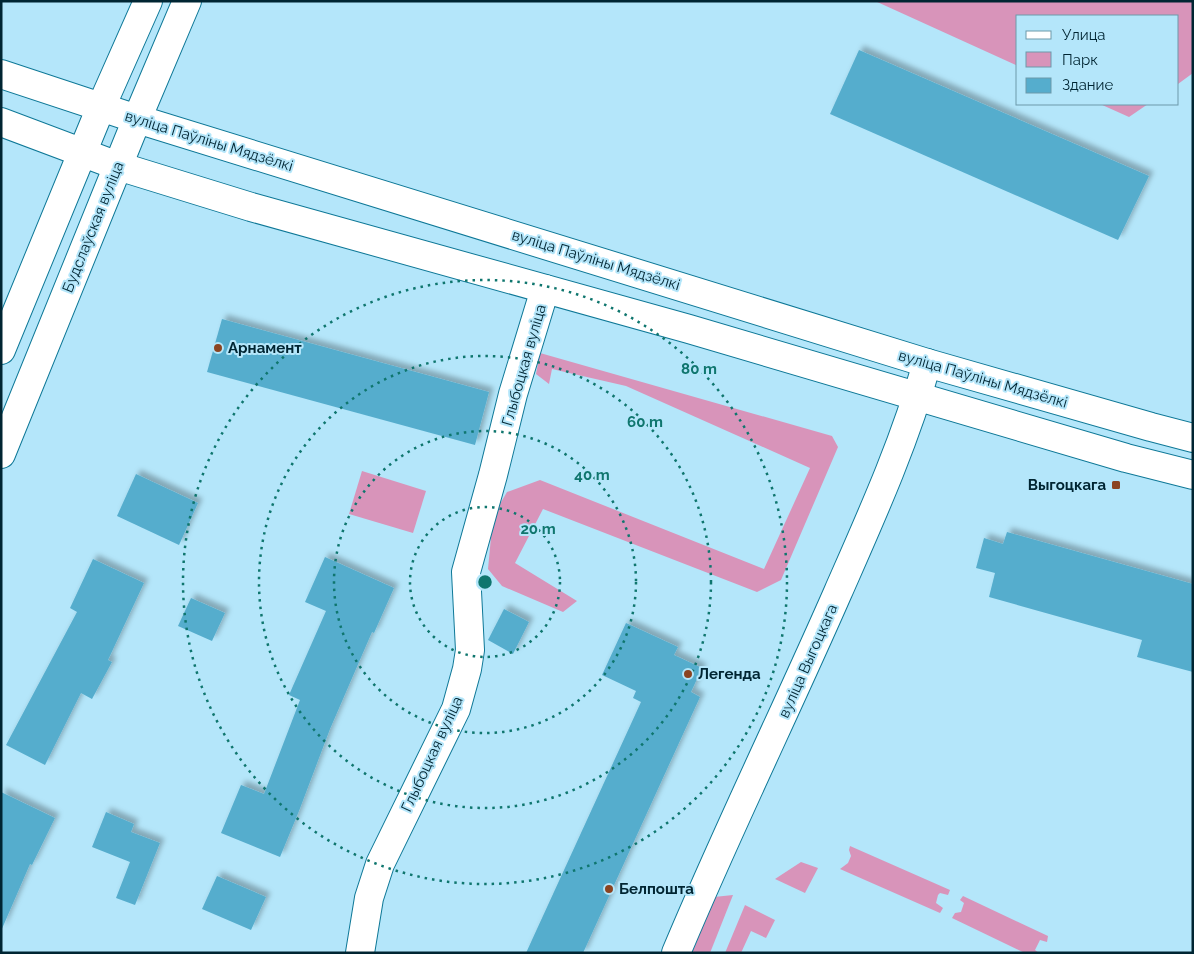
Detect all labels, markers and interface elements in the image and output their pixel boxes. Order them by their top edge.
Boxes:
legend [1016,15,1179,105]
text: Улица [1062,26,1106,44]
text: Парк [1062,51,1098,69]
text: Здание [1062,76,1114,94]
street label: вуліца Паўліны Мядзёлкі [123,107,295,175]
street label: Будслаўская вуліца [58,159,128,295]
street label: вуліца Паўліны Мядзёлкі [510,226,682,294]
street label: Глыбоцкая вуліца [498,302,550,428]
place label: Арнамент [228,339,302,357]
marker: Арнамент [212,342,224,354]
street label: вуліца Паўліны Мядзёлкі [896,346,1070,412]
text: 80 m [681,360,717,378]
text: 60 m [627,413,663,431]
text: 40 m [574,466,610,484]
place label: Выгоцкага [1028,476,1106,494]
marker: Выгоцкага [1110,479,1122,491]
text: 20 m [520,520,556,538]
centre of rings [476,573,494,591]
street label: вуліца Выгоцкага [775,601,841,721]
place label: Легенда [698,665,761,683]
marker: Легенда [682,668,694,680]
street label: Глыбоцкая вуліца [397,693,467,815]
place label: Белпошта [619,880,694,898]
marker: Белпошта [603,883,615,895]

